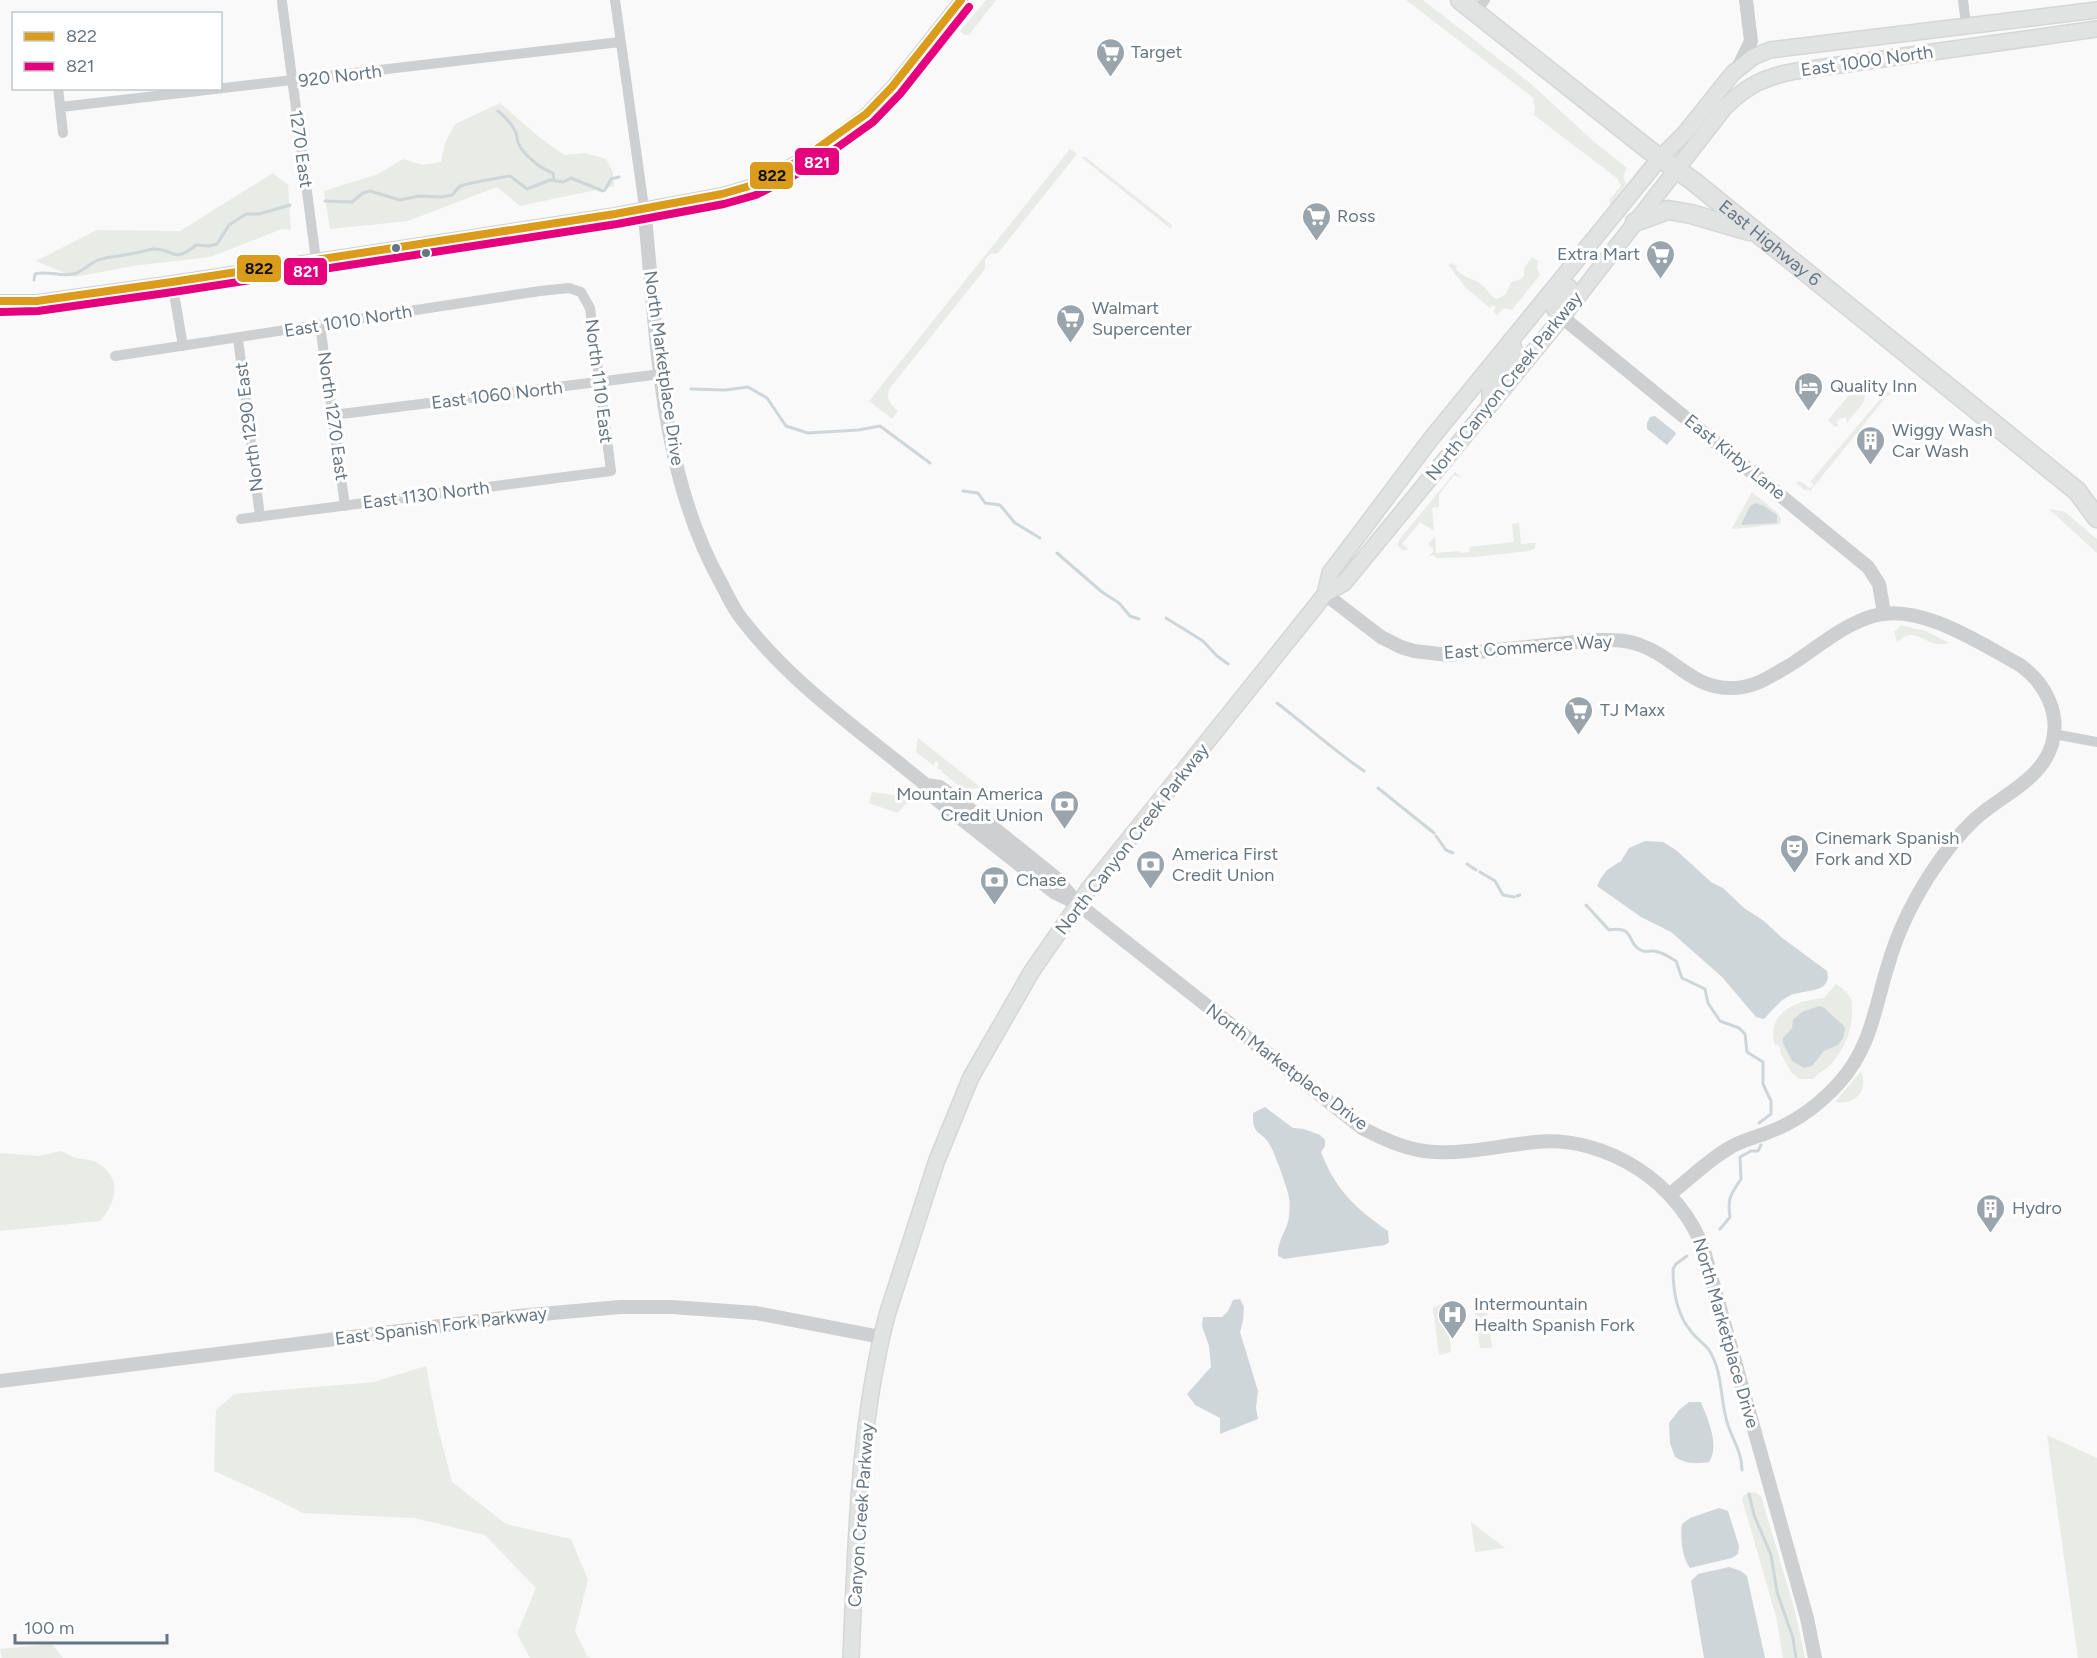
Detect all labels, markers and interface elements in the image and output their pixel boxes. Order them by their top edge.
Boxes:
legend [12,12,222,90]
text: 822 [66,25,97,47]
supermarket icon: Target [1094,36,1126,78]
place label: Target [1131,41,1182,63]
street label: East 1000 North [1799,41,1935,81]
text: 821 [66,55,95,77]
street label: 920 North [297,60,383,92]
street label: 1270 East [285,109,317,189]
line badge: 821 [794,147,840,176]
text: 821 [804,153,830,172]
line badge: 822 [749,161,794,190]
text: 822 [758,166,786,185]
street label: East Highway 6 [1714,195,1825,291]
supermarket icon: Ross [1300,200,1332,242]
place label: Ross [1337,205,1375,227]
supermarket icon: Extra Mart [1645,238,1677,280]
unlabelled marker [390,242,402,254]
place label: Extra Mart [1557,243,1640,265]
unlabelled marker [420,247,432,259]
line badge: 822 [236,254,282,283]
line badge: 821 [283,257,328,286]
text: 822 [245,259,273,278]
text: 821 [293,262,319,281]
street label: North Marketplace Drive [639,269,689,467]
street label: North Canyon Creek Parkway [1421,287,1587,485]
place label: Walmart Supercenter [1092,297,1192,340]
street label: East 1010 North [282,300,414,342]
supermarket icon: Walmart Supercenter [1055,302,1087,344]
street label: North 1110 East [580,318,618,445]
street label: North 1270 East [313,350,353,482]
street label: North 1290 East [230,361,268,493]
hotel icon: Quality Inn [1793,370,1825,412]
place label: Quality Inn [1830,375,1917,397]
street label: East 1060 North [430,376,564,414]
street label: East Kirby Lane [1680,410,1790,504]
place label: Wiggy Wash Car Wash [1892,419,1993,462]
building icon: Wiggy Wash Car Wash [1855,424,1887,466]
street label: East 1130 North [361,476,491,514]
street label: East Commerce Way [1443,630,1613,664]
supermarket icon: TJ Maxx [1563,694,1595,736]
place label: TJ Maxx [1600,699,1666,721]
street label: North Canyon Creek Parkway [1051,739,1214,939]
place label: Mountain America Credit Union [896,783,1043,826]
bank icon: Mountain America Credit Union [1048,788,1080,830]
place label: Cinemark Spanish Fork and XD [1815,827,1959,870]
theatre icon: Cinemark Spanish Fork and XD [1778,832,1810,874]
place label: America First Credit Union [1172,843,1278,886]
bank icon: America First Credit Union [1135,848,1167,890]
bank icon: Chase [979,864,1011,906]
place label: Chase [1016,869,1067,891]
street label: North Marketplace Drive [1202,999,1372,1135]
building icon: Hydro [1975,1192,2007,1234]
place label: Hydro [2012,1197,2062,1219]
street label: North Marketplace Drive [1688,1235,1764,1431]
place label: Intermountain Health Spanish Fork [1474,1293,1635,1336]
hospital icon: Intermountain Health Spanish Fork [1437,1298,1469,1340]
street label: East Spanish Fork Parkway [334,1302,549,1350]
street label: Canyon Creek Parkway [844,1422,878,1608]
scale bar [15,1607,166,1645]
text: 100 m [24,1617,74,1639]

